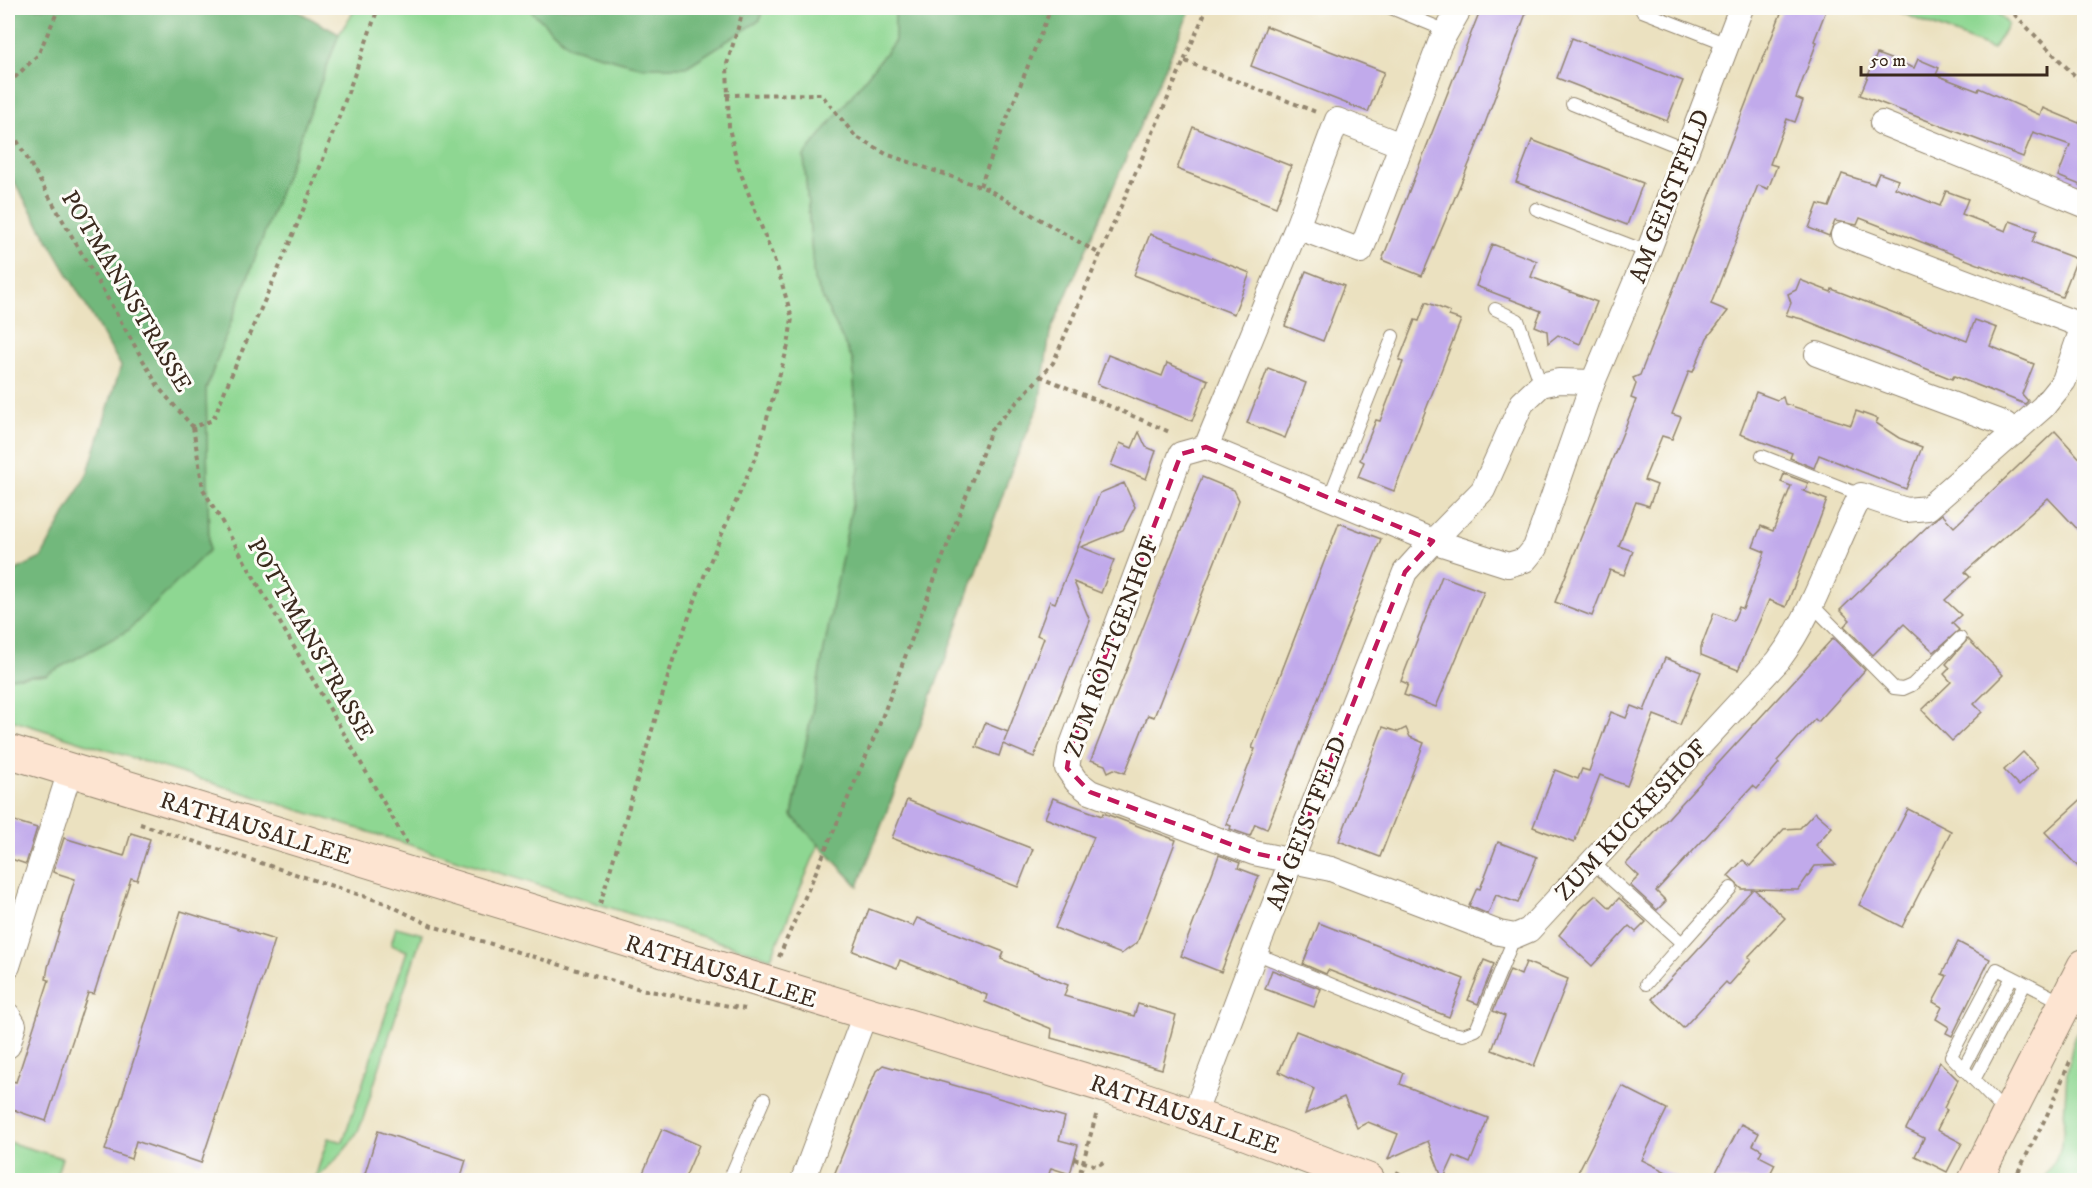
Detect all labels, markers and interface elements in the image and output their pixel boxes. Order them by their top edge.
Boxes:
scale bar [1861,39,2047,77]
text: 50 m [1870,50,1906,72]
street label: AM GEISTFELD [1623,105,1717,287]
street label: POTMANNSTRASSE [54,185,198,398]
street label: POTTMANSTRASSE [240,533,380,746]
street label: ZUM RÖLTGENHOF [1058,533,1166,761]
street label: AM GEISTFELD [1260,732,1354,914]
street label: ZUM KUCKESHOF [1549,734,1714,908]
street label: RATHAUSALLEE [156,786,355,872]
street label: RATHAUSALLEE [621,929,820,1015]
street label: RATHAUSALLEE [1086,1068,1284,1161]

